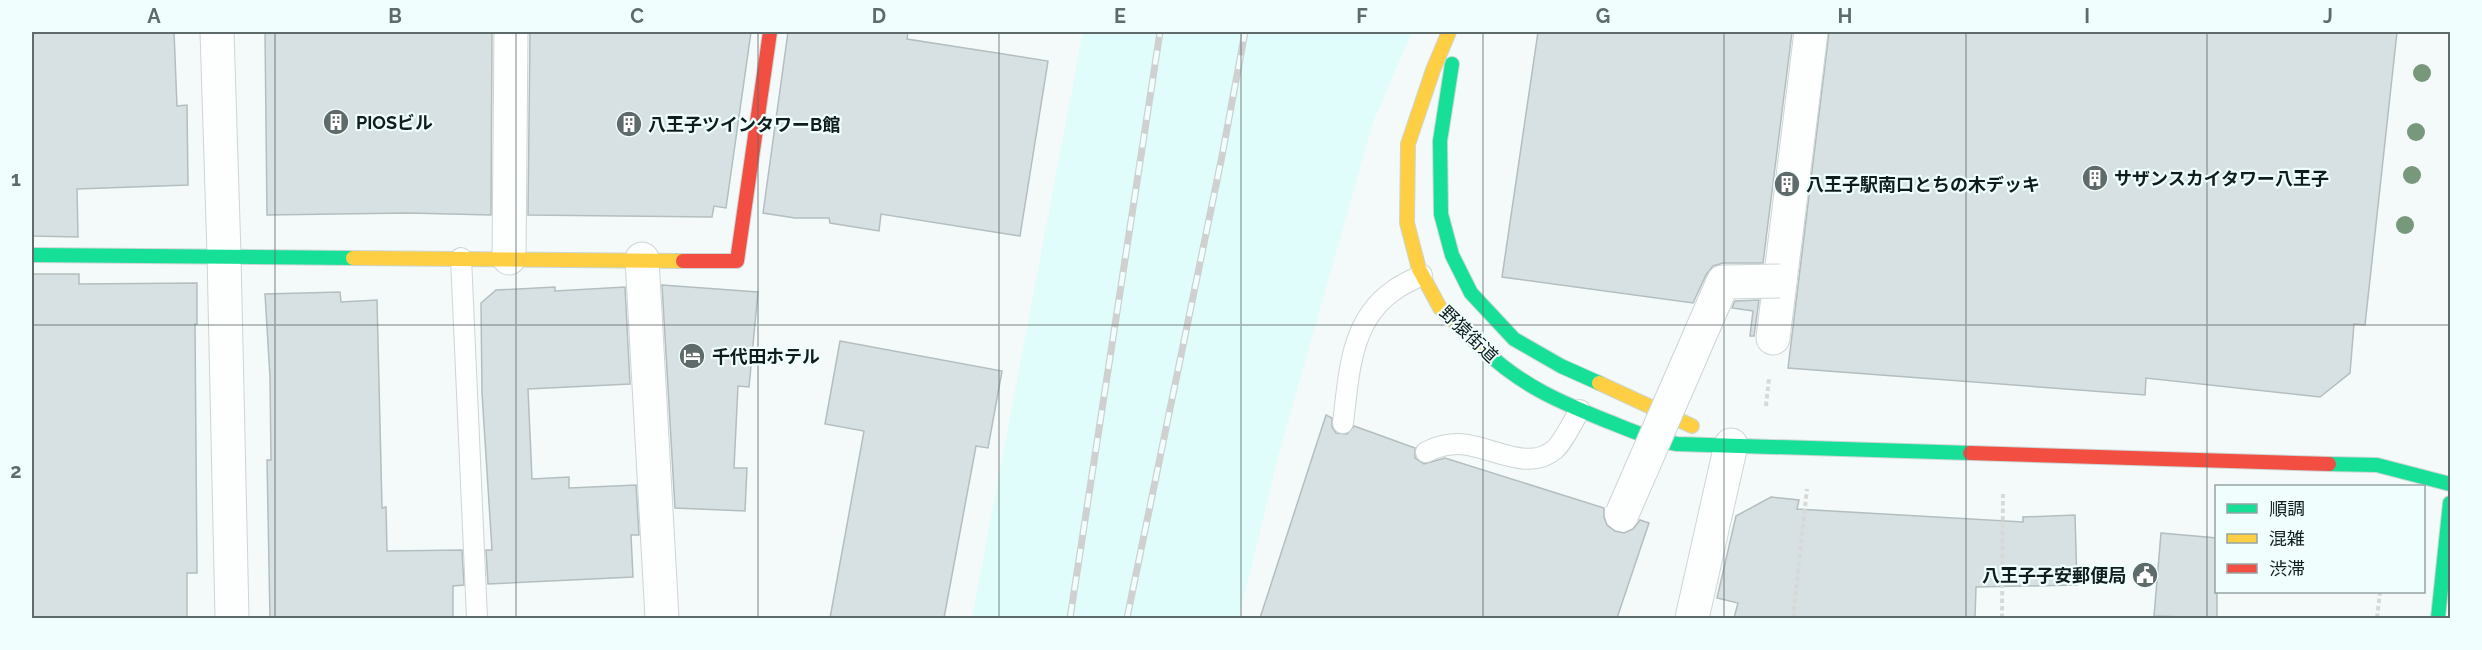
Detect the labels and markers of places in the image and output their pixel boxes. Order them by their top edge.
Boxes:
building icon: PIOSビル [321,107,351,137]
building icon: 八王子ツインタワーB館 [614,109,644,139]
place label: PIOSビル [356,112,433,133]
place label: 八王子ツインタワーB館 [648,114,840,135]
building icon: サザンスカイタワー八王子 [2080,163,2110,193]
place label: サザンスカイタワー八王子 [2114,168,2329,189]
building icon: 八王子駅南口とちの木デッキ [1772,169,1802,199]
place label: 八王子駅南口とちの木デッキ [1806,174,2040,195]
hotel icon: 千代田ホテル [677,341,707,371]
place label: 千代田ホテル [712,346,820,367]
public building icon: 八王子子安郵便局 [2130,560,2160,590]
place label: 八王子子安郵便局 [1982,565,2126,586]

